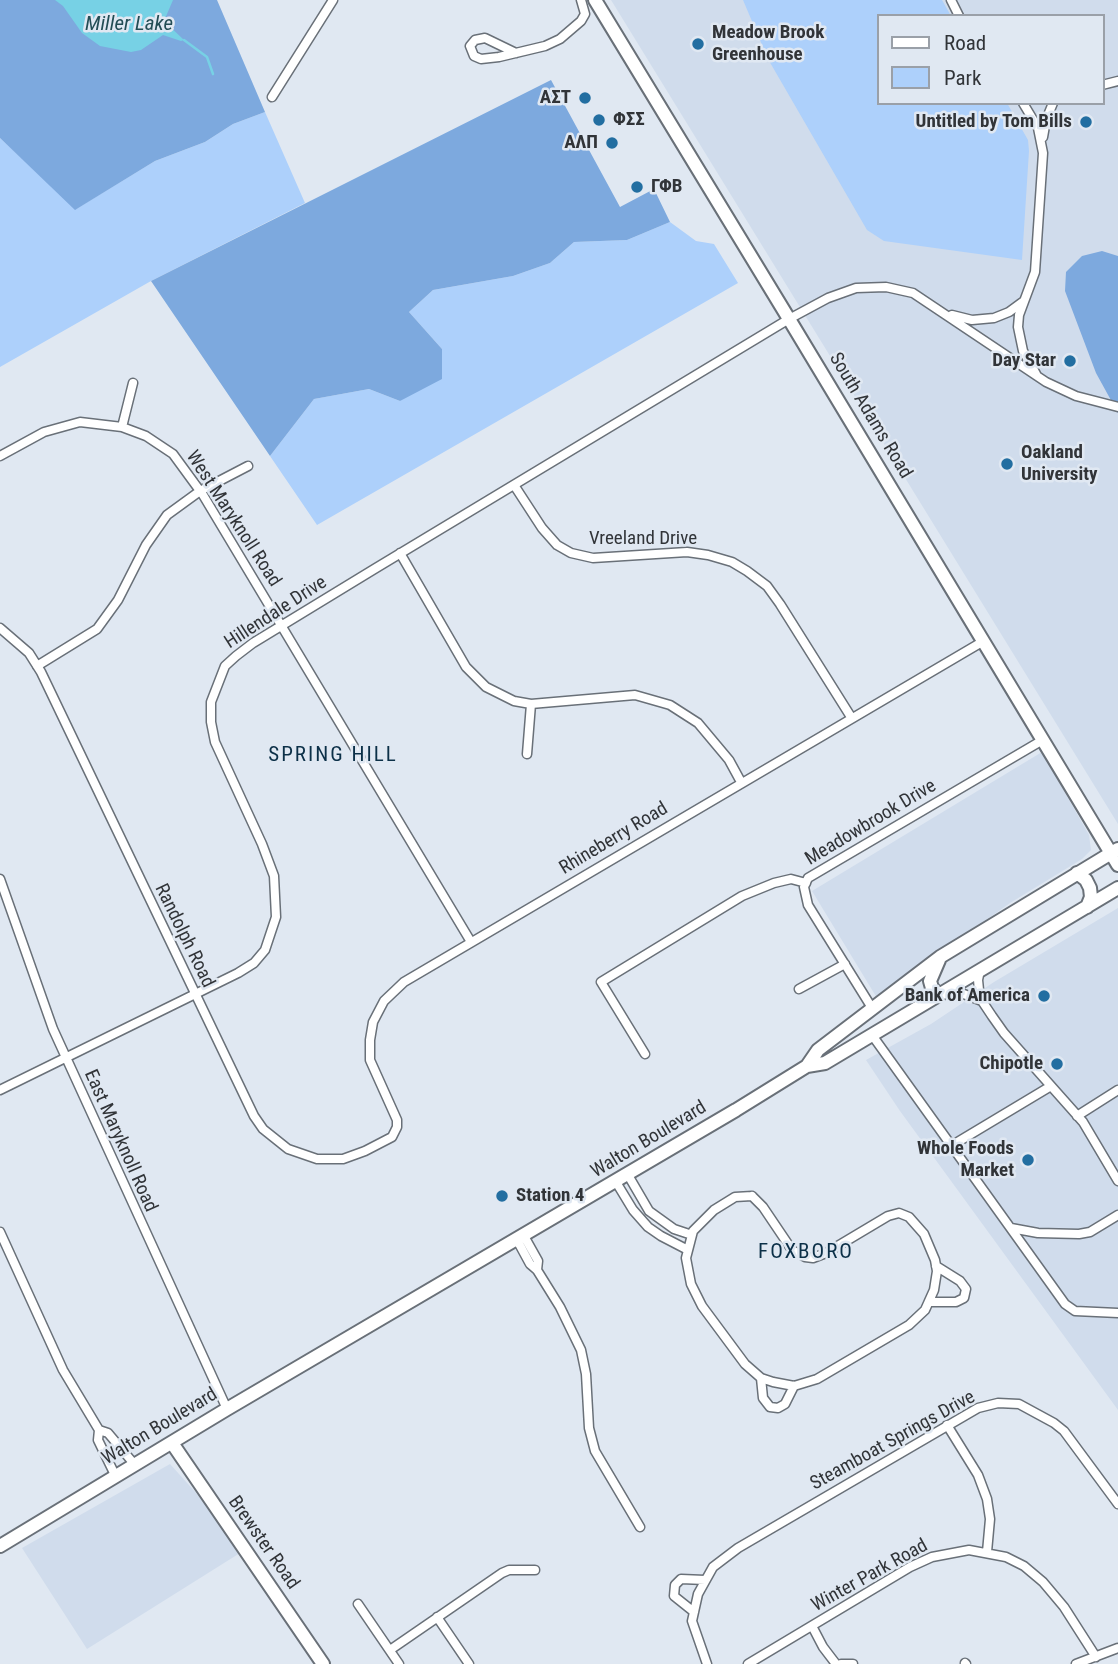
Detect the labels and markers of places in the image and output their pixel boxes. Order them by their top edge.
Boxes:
place label: Meadow Brook Greenhouse [712,22,824,66]
marker: Meadow Brook Greenhouse [690,36,706,52]
place label: AΣΤ [540,87,571,109]
marker: AΣΤ [577,90,593,106]
place label: ΦΣΣ [613,109,645,131]
place label: Untitled by Tom Bills [916,111,1072,133]
marker: ΦΣΣ [591,112,607,128]
marker: Untitled by Tom Bills [1078,114,1094,130]
place label: AΛΠ [564,132,598,154]
marker: AΛΠ [604,135,620,151]
place label: ΓΦB [651,176,682,198]
marker: ΓΦB [629,179,645,195]
place label: Day Star [992,350,1056,372]
marker: Day Star [1062,353,1078,369]
place label: Oakland University [1021,442,1097,486]
marker: Oakland University [999,456,1015,472]
place label: Bank of America [905,985,1030,1007]
marker: Bank of America [1036,988,1052,1004]
place label: Chipotle [979,1053,1043,1075]
marker: Chipotle [1049,1056,1065,1072]
place label: Whole Foods Market [917,1138,1014,1182]
marker: Whole Foods Market [1020,1152,1036,1168]
place label: Station 4 [516,1185,584,1207]
marker: Station 4 [494,1188,510,1204]

